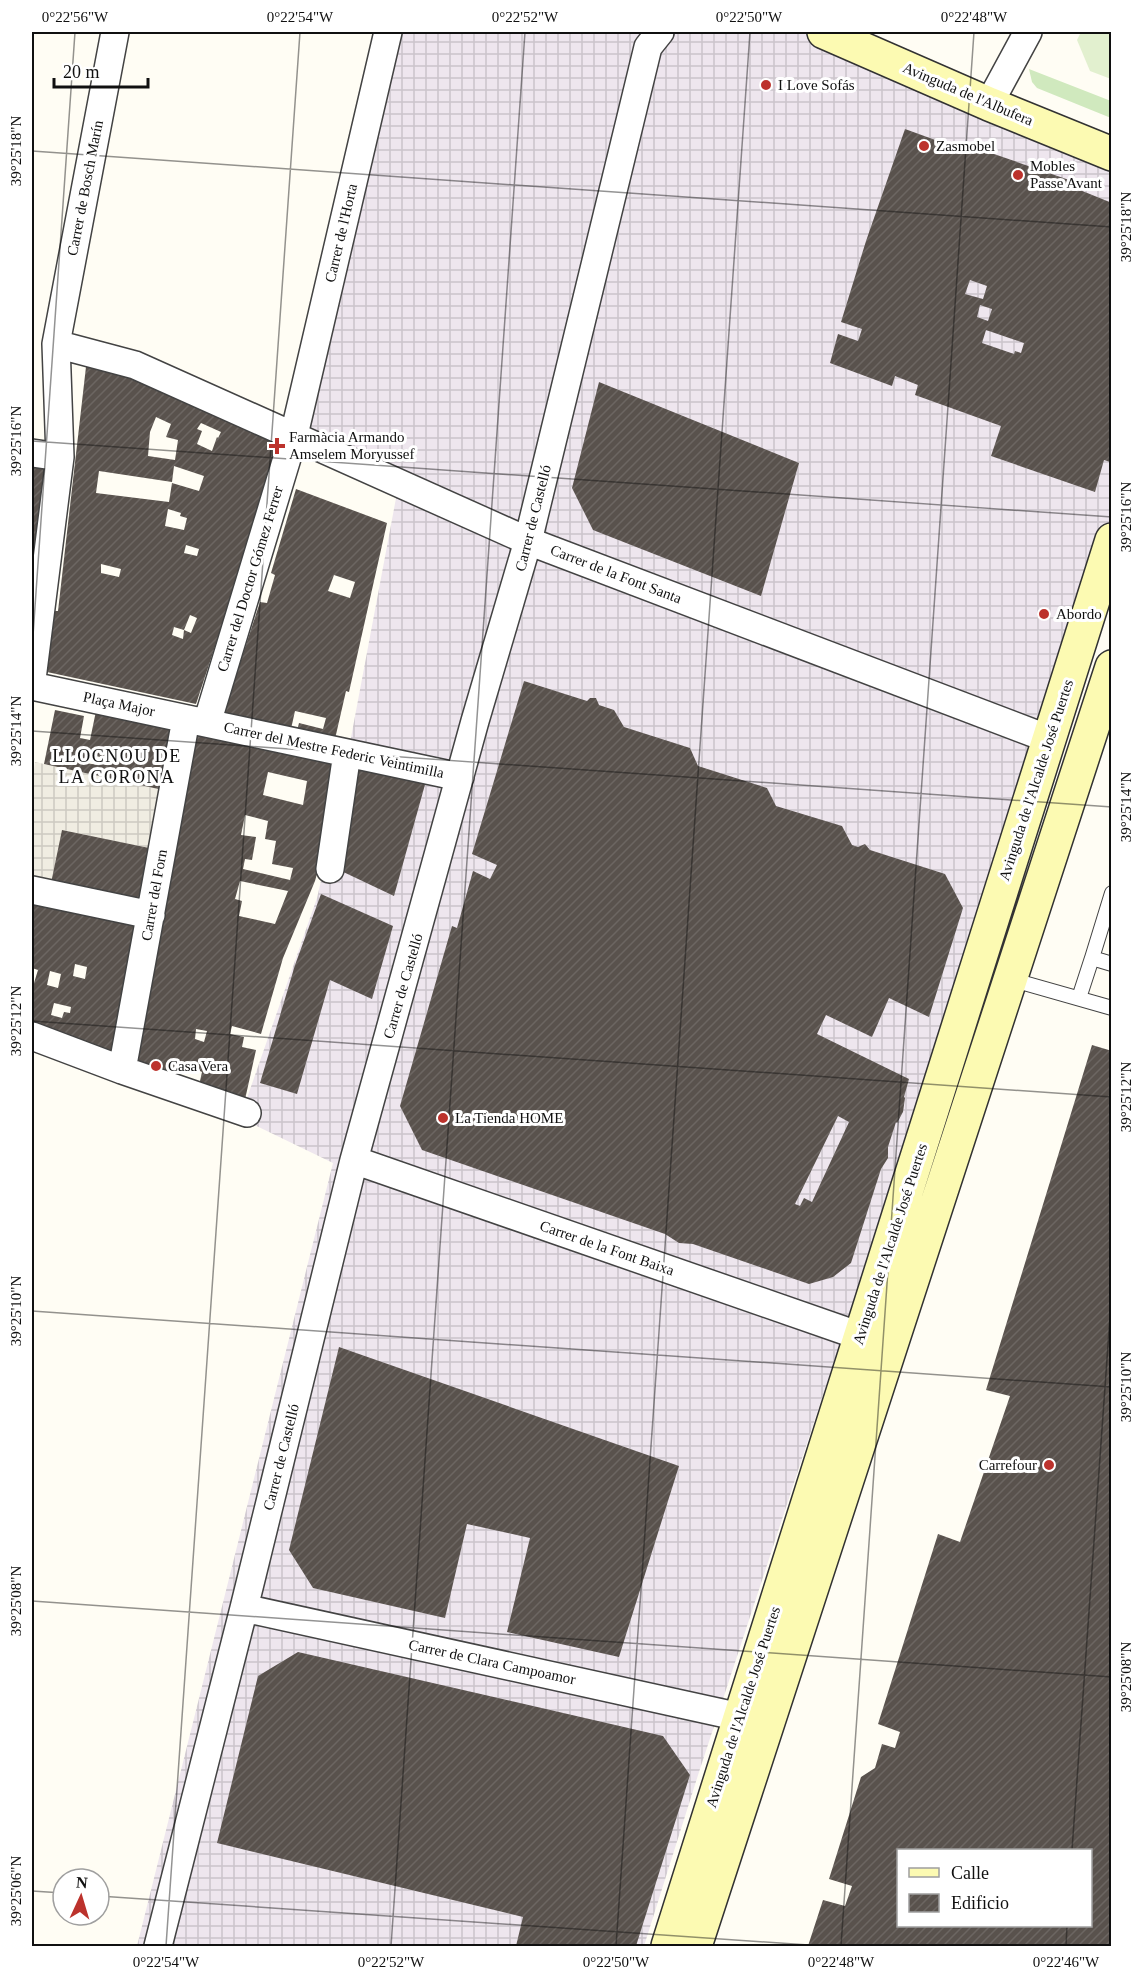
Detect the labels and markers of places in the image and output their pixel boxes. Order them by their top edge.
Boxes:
place label: I Love Sofás [778,77,855,93]
marker: I Love Sofás [759,78,773,92]
place label: Zasmobel [936,138,995,154]
marker: Zasmobel [917,139,931,153]
place label: Mobles Passe Avant [1030,158,1103,191]
marker: Mobles Passe Avant [1011,168,1025,182]
place label: Farmàcia Armando Amselem Moryussef [289,429,414,462]
marker: Farmàcia Armando Amselem Moryussef [270,439,284,453]
place label: Abordo [1056,606,1102,622]
marker: Abordo [1037,607,1051,621]
place label: Casa Vera [168,1058,228,1074]
marker: Casa Vera [149,1059,163,1073]
place label: La Tienda HOME [455,1110,563,1126]
marker: La Tienda HOME [436,1111,450,1125]
place label: Carrefour [979,1457,1037,1473]
marker: Carrefour [1042,1458,1056,1472]

